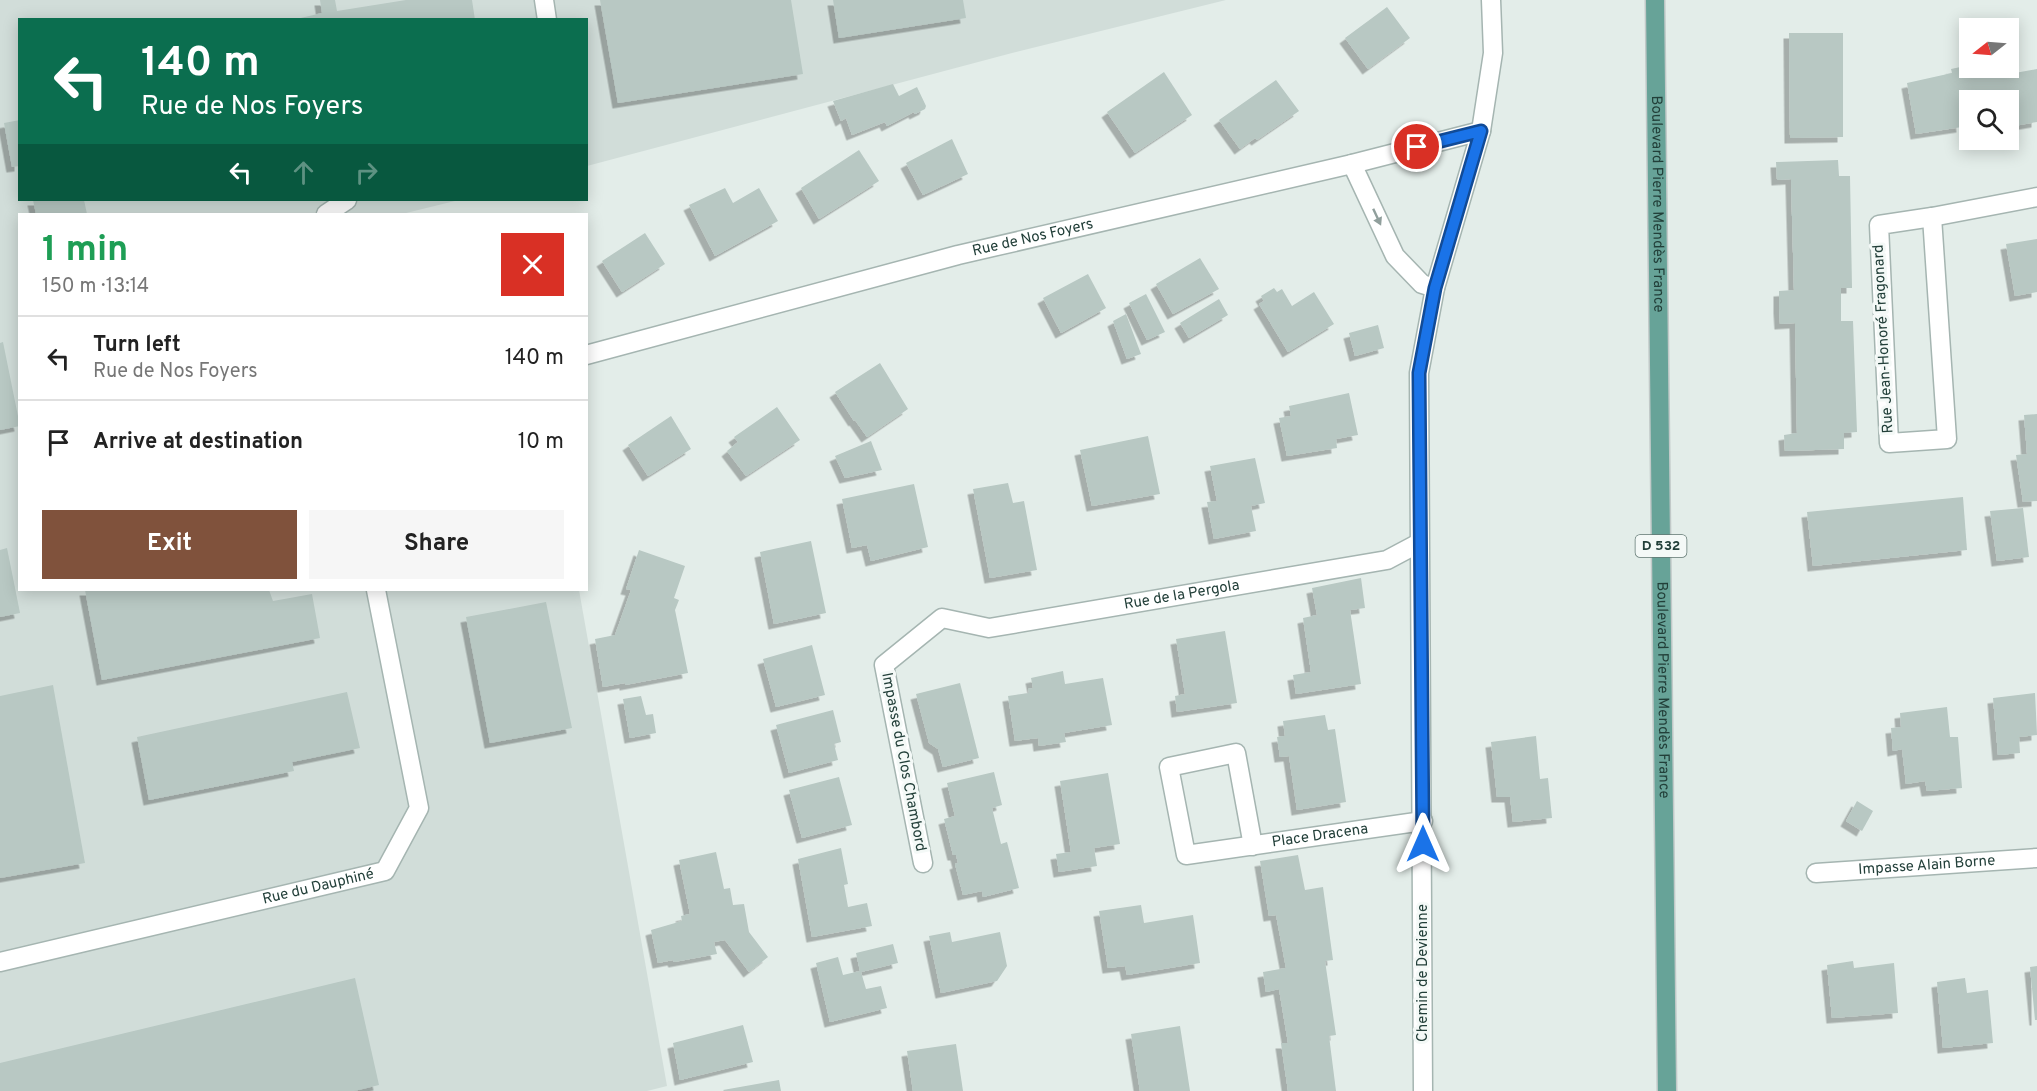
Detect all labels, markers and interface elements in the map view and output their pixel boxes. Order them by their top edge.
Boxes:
north arrow [1959,18,2019,78]
map controls [1959,18,2019,150]
text: 140 m [141,38,260,91]
icon: left [42,42,120,120]
text: Rue de Nos Foyers [141,90,363,124]
button: search [1959,90,2019,150]
street label: Boulevard Pierre Mendès France [1647,95,1668,313]
pin [1391,121,1442,172]
icon: arrive [1400,130,1433,163]
icon: left [224,156,257,189]
icon: ahead [287,156,320,189]
icon: right [350,156,383,189]
one-way arrow [1372,208,1381,225]
street label: Rue de Nos Foyers [970,215,1095,261]
text: 1 min [42,228,128,274]
button: close [501,233,564,296]
street label: Rue Jean-Honoré Fragonard [1870,244,1898,434]
text: 150 m · 13:14 [42,274,149,300]
text: Turn left [93,332,181,359]
icon: left [42,342,75,375]
text: 140 m [505,345,564,372]
text: Rue de Nos Foyers [93,359,258,385]
icon: arrive [42,426,75,459]
text: Arrive at destination [93,429,303,456]
text: 10 m [518,429,564,456]
button: Exit [42,510,297,579]
button: Share [309,510,564,579]
road number: D 532 [1636,535,1686,557]
street label: Rue de la Pergola [1122,576,1241,614]
street label: Boulevard Pierre Mendès France [1652,581,1673,799]
street label: Impasse du Clos Chambord [876,671,930,853]
position arrow [1391,812,1455,876]
street label: Place Dracena [1271,819,1369,852]
street label: Impasse Alain Borne [1858,851,1996,880]
street label: Rue du Dauphiné [261,864,376,909]
street label: Chemin de Devienne [1414,904,1433,1042]

